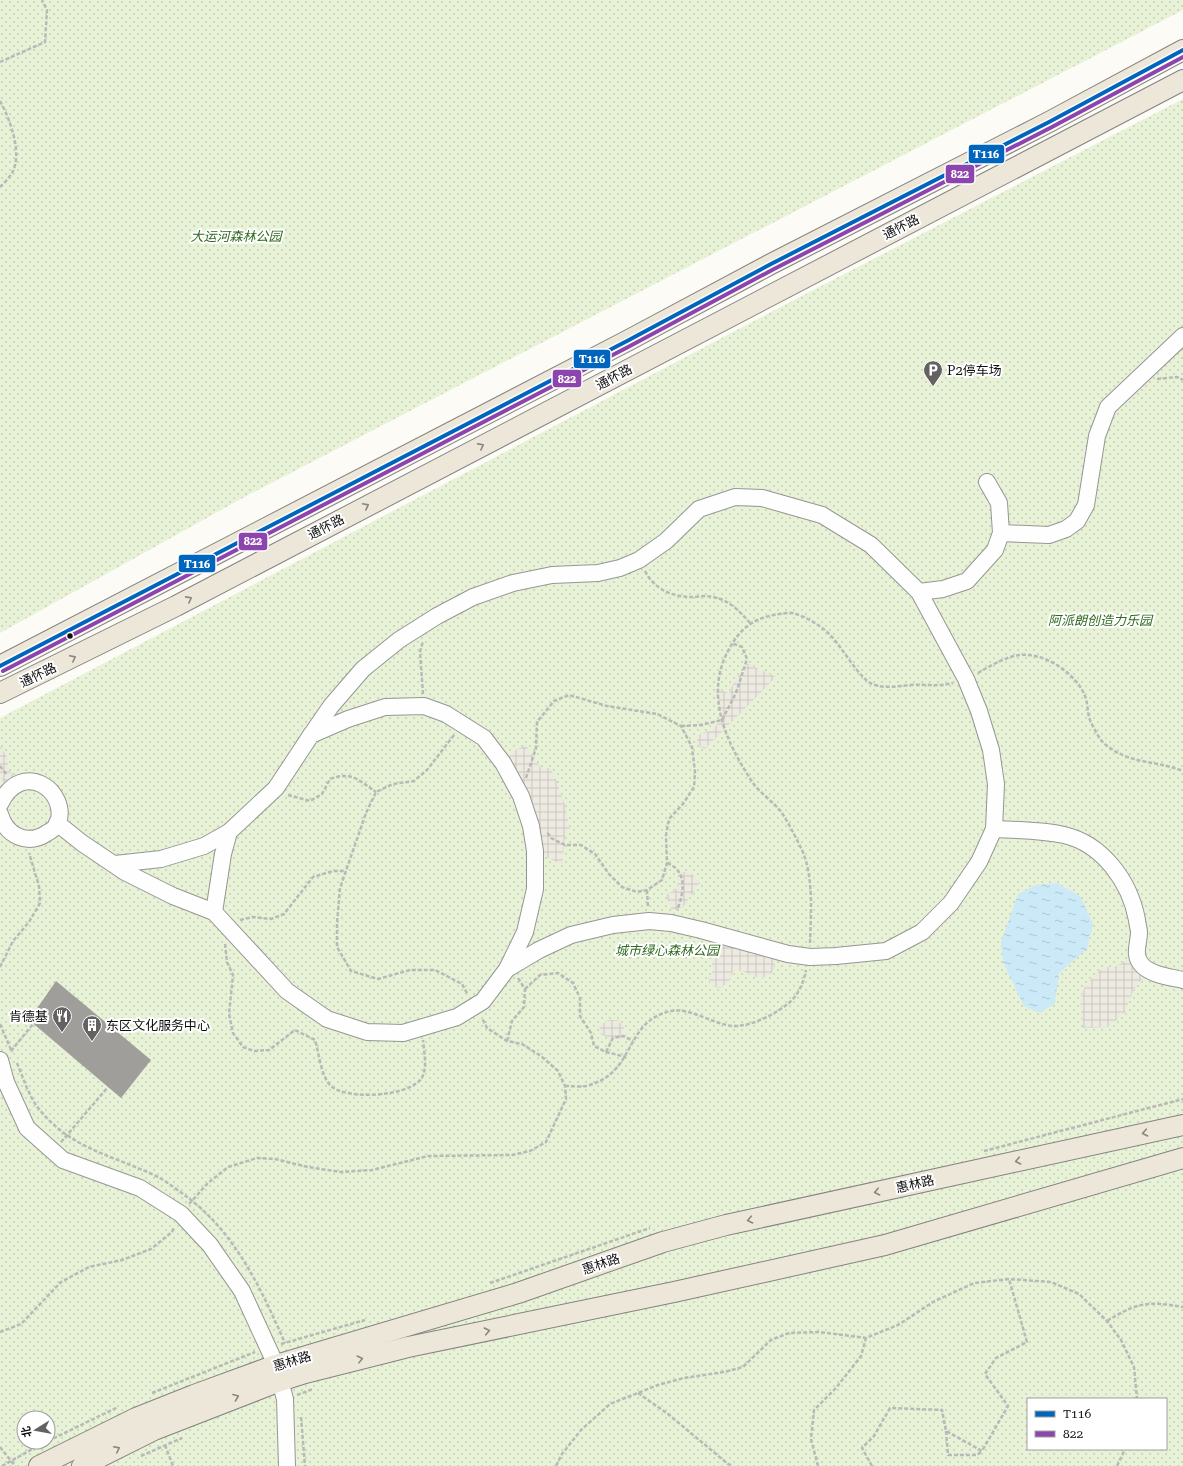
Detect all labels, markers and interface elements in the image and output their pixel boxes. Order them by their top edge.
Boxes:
line badge: T116 [968,144,1005,164]
text: T116 [973,148,999,161]
line badge: 822 [945,164,975,184]
text: 822 [951,168,969,181]
street label: 通怀路 [880,211,922,243]
park label: 大运河森林公园 [190,229,283,244]
line badge: T116 [573,349,611,369]
text: T116 [579,353,605,366]
parking icon: P2停车场 [922,359,944,387]
street label: 通怀路 [593,361,635,393]
place label: P2停车场 [947,363,1002,378]
line badge: 822 [552,369,582,388]
text: 822 [558,373,576,386]
one-way arrow [477,444,484,451]
one-way arrow [362,503,369,511]
street label: 通怀路 [305,511,347,543]
line badge: 822 [238,532,268,551]
text: 822 [244,535,262,548]
line badge: T116 [178,554,216,573]
text: T116 [184,558,210,571]
one-way arrow [184,596,192,604]
park label: 阿派朗创造力乐园 [1048,613,1154,628]
unlabelled marker [65,631,75,641]
one-way arrow [68,655,76,663]
street label: 通怀路 [17,660,59,690]
park label: 城市绿心森林公园 [615,943,721,958]
restaurant icon: 肯德基 [51,1005,73,1033]
place label: 肯德基 [9,1009,48,1024]
building icon: 东区文化服务中心 [81,1014,103,1042]
place label: 东区文化服务中心 [106,1018,210,1033]
one-way arrow [1142,1129,1148,1137]
one-way arrow [1015,1156,1021,1164]
street label: 惠林路 [894,1172,936,1196]
one-way arrow [874,1188,880,1196]
one-way arrow [747,1215,753,1223]
street label: 惠林路 [580,1251,622,1277]
one-way arrow [484,1327,490,1335]
street label: 惠林路 [271,1348,313,1374]
one-way arrow [357,1356,364,1364]
one-way arrow [233,1394,240,1402]
legend [1027,1398,1167,1450]
text: T116 [1063,1407,1091,1421]
north arrow [16,1410,56,1450]
text: 北 [19,1425,34,1438]
text: 822 [1063,1427,1083,1441]
one-way arrow [113,1446,120,1453]

